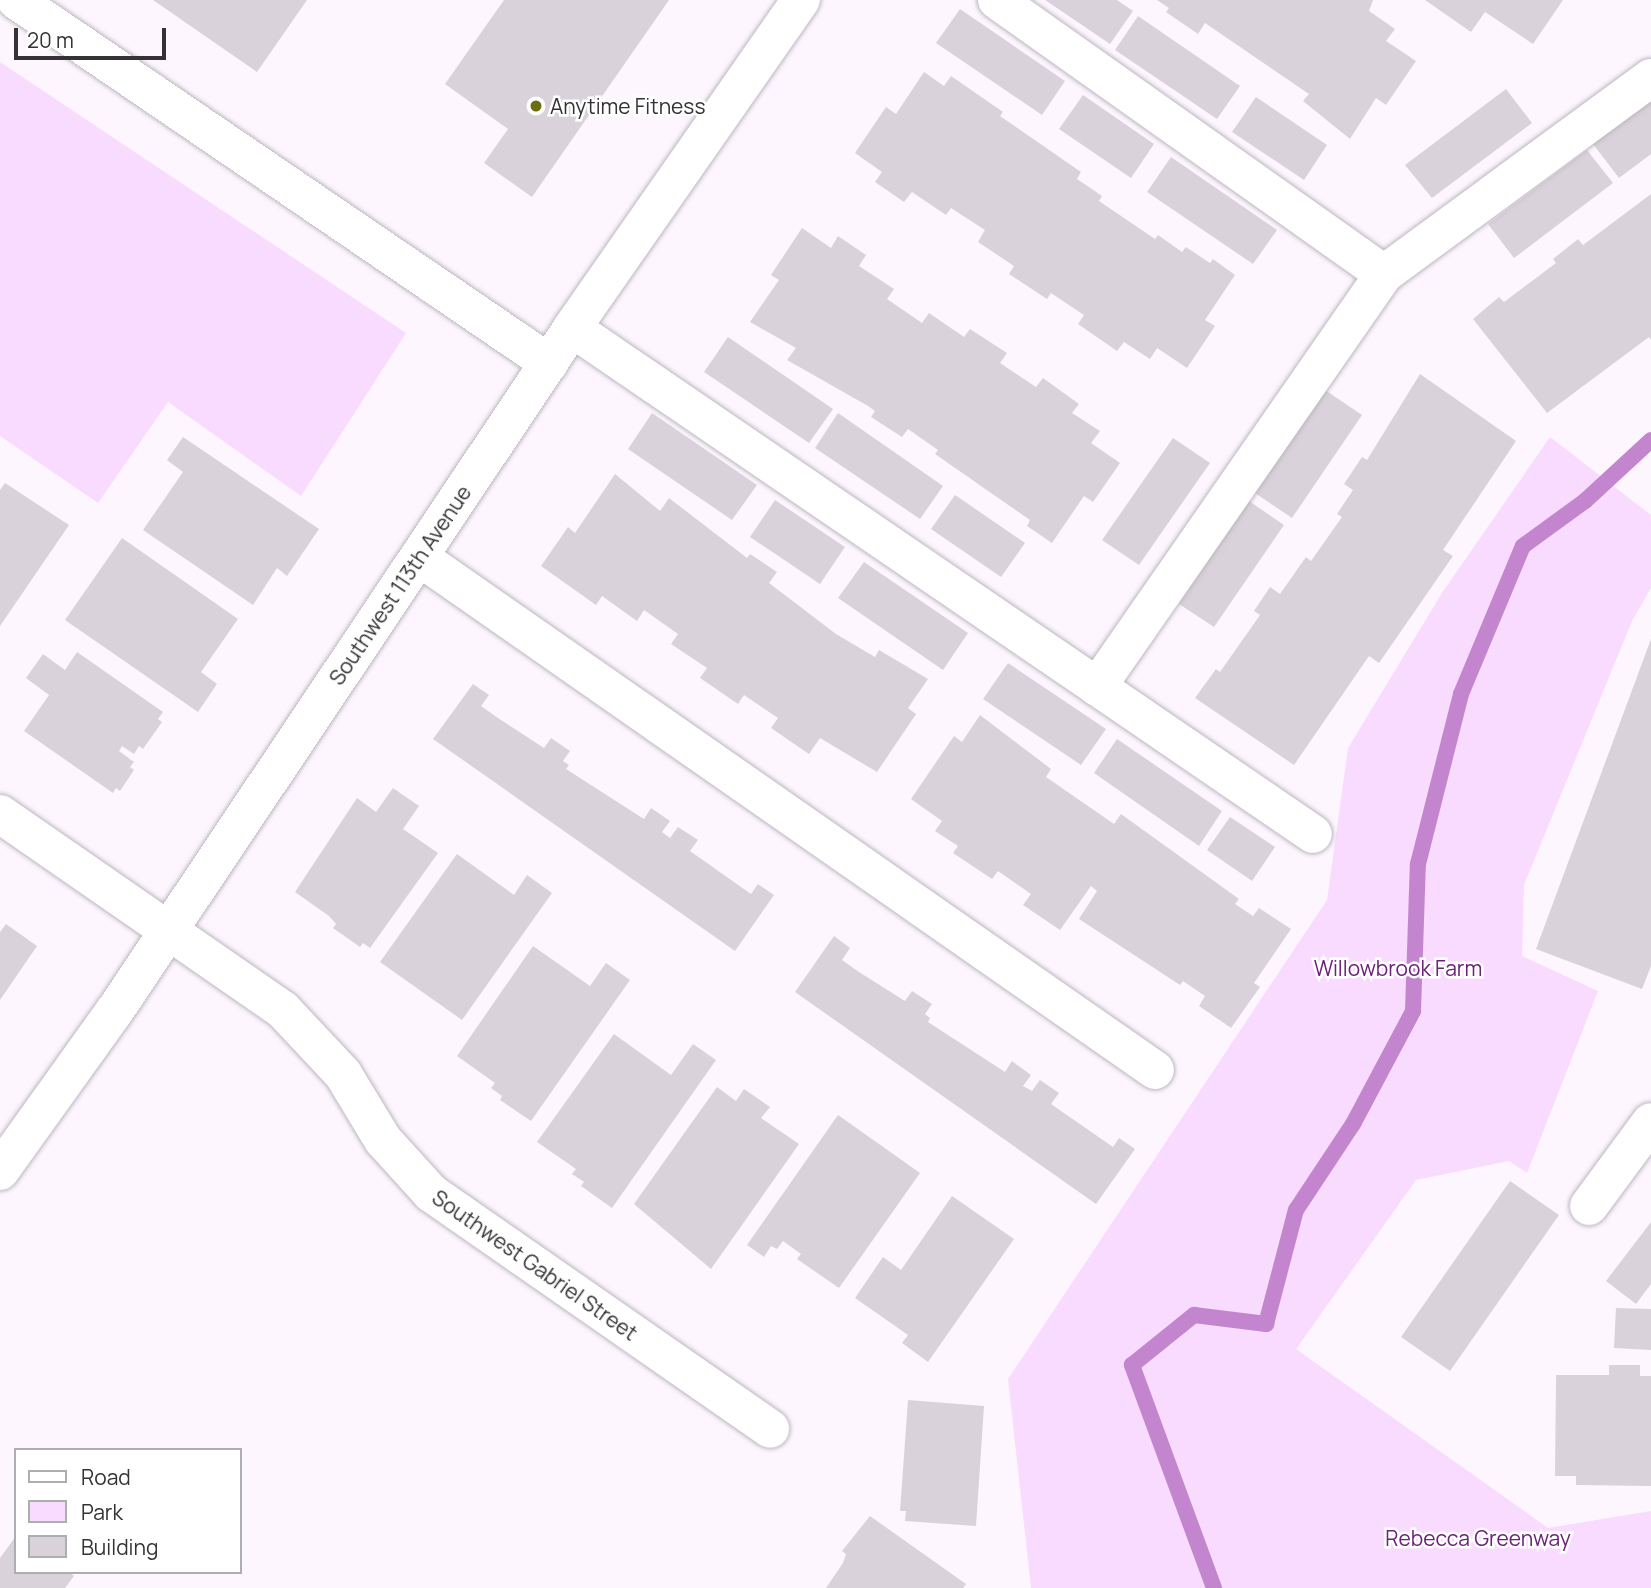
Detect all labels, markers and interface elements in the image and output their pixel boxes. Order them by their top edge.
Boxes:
scale bar [18,14,170,58]
text: 20 m [27,26,74,54]
place label: Anytime Fitness [550,93,705,119]
marker: Anytime Fitness [528,98,544,114]
street label: Southwest 113th Avenue [324,480,476,690]
park label: Willowbrook Farm [1314,955,1482,981]
street label: Southwest Gabriel Street [428,1184,642,1346]
legend [14,1448,242,1574]
text: Road [81,1463,131,1491]
text: Park [81,1498,123,1526]
park label: Rebecca Greenway [1385,1525,1571,1551]
text: Building [81,1533,158,1561]

